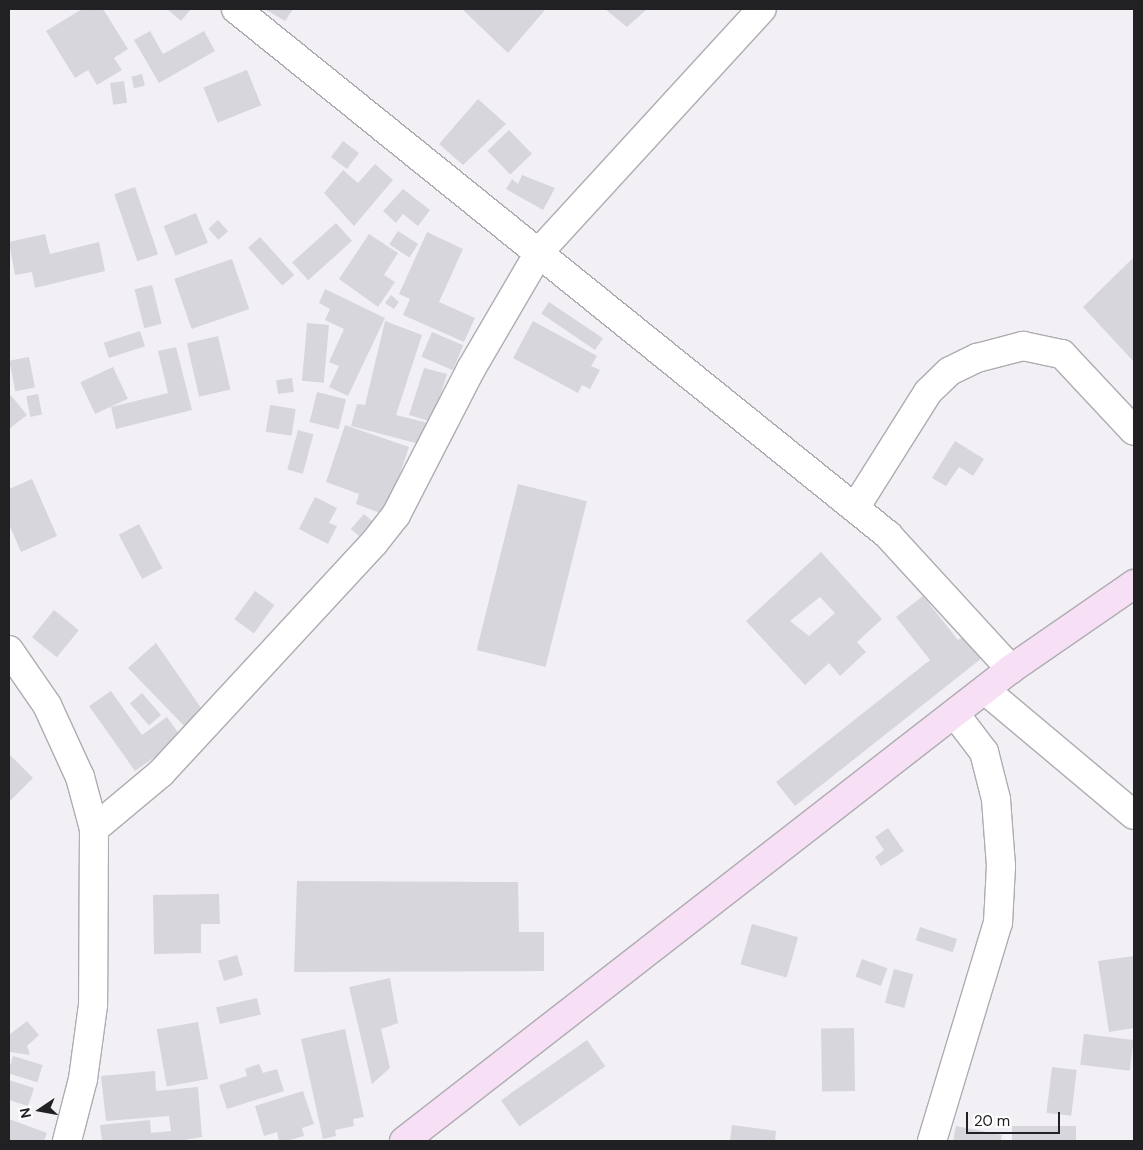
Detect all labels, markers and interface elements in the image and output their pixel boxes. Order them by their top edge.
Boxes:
north arrow [15,1085,65,1135]
scale bar [968,1102,1062,1134]
text: N [15,1106,35,1120]
text: 20 m [974,1111,1010,1131]

